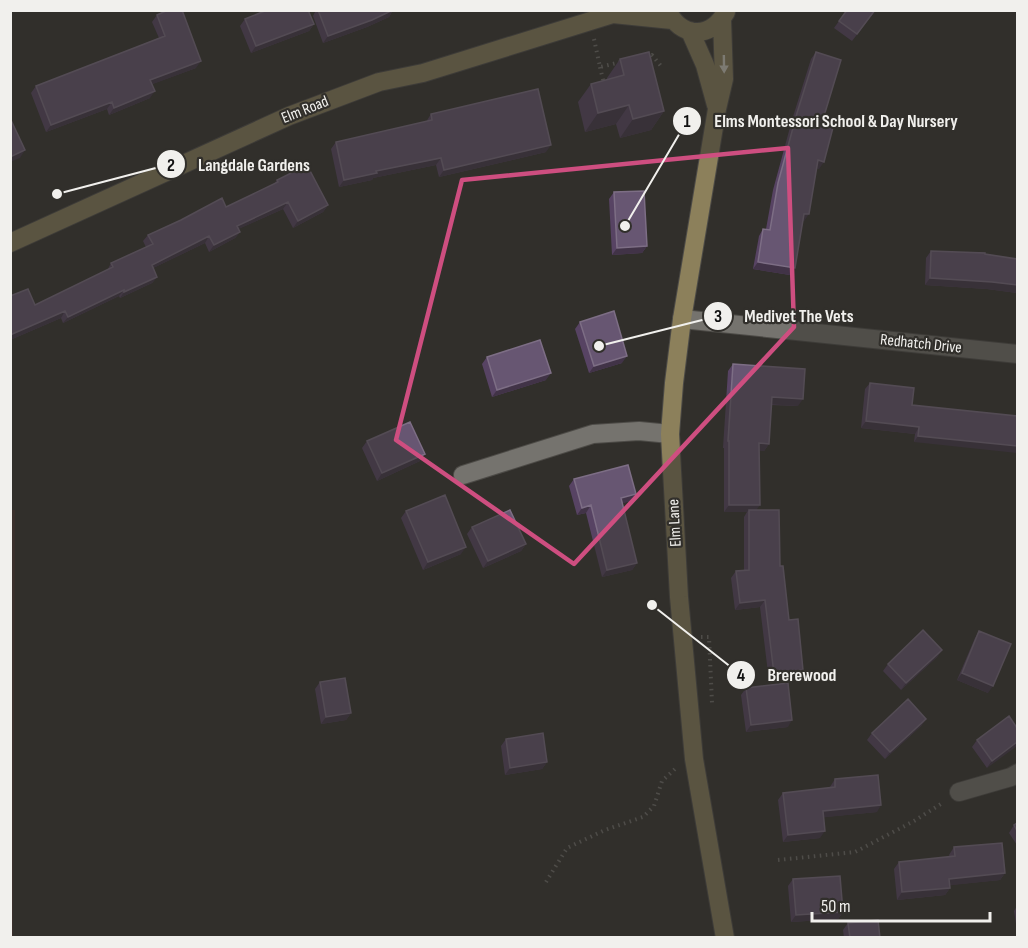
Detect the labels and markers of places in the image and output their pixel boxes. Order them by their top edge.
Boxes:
callout: Elms Montessori School & Day Nursery [672,103,969,139]
callout: Langdale Gardens [156,146,322,182]
callout: Medivet The Vets [703,298,866,334]
callout: Brerewood [726,657,849,693]

